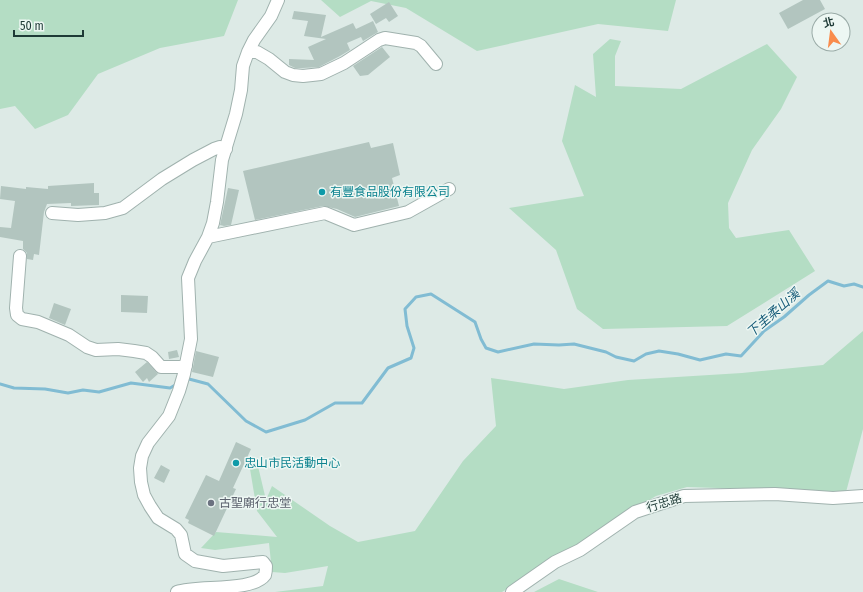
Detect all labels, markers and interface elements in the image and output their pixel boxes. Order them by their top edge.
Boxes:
scale bar [14,12,83,38]
north arrow [811,12,851,52]
text: 北 [822,15,836,30]
text: 50 m [20,19,44,33]
place label: 有豐食品股份有限公司 [330,185,450,199]
marker: 有豐食品股份有限公司 [317,187,327,197]
water label: 下圭柔山溪 [744,285,804,340]
place label: 忠山市民活動中心 [244,456,340,470]
marker: 忠山市民活動中心 [231,458,241,468]
street label: 行忠路 [645,491,683,515]
place label: 古聖廟行忠堂 [219,496,291,510]
marker: 古聖廟行忠堂 [206,498,216,508]

